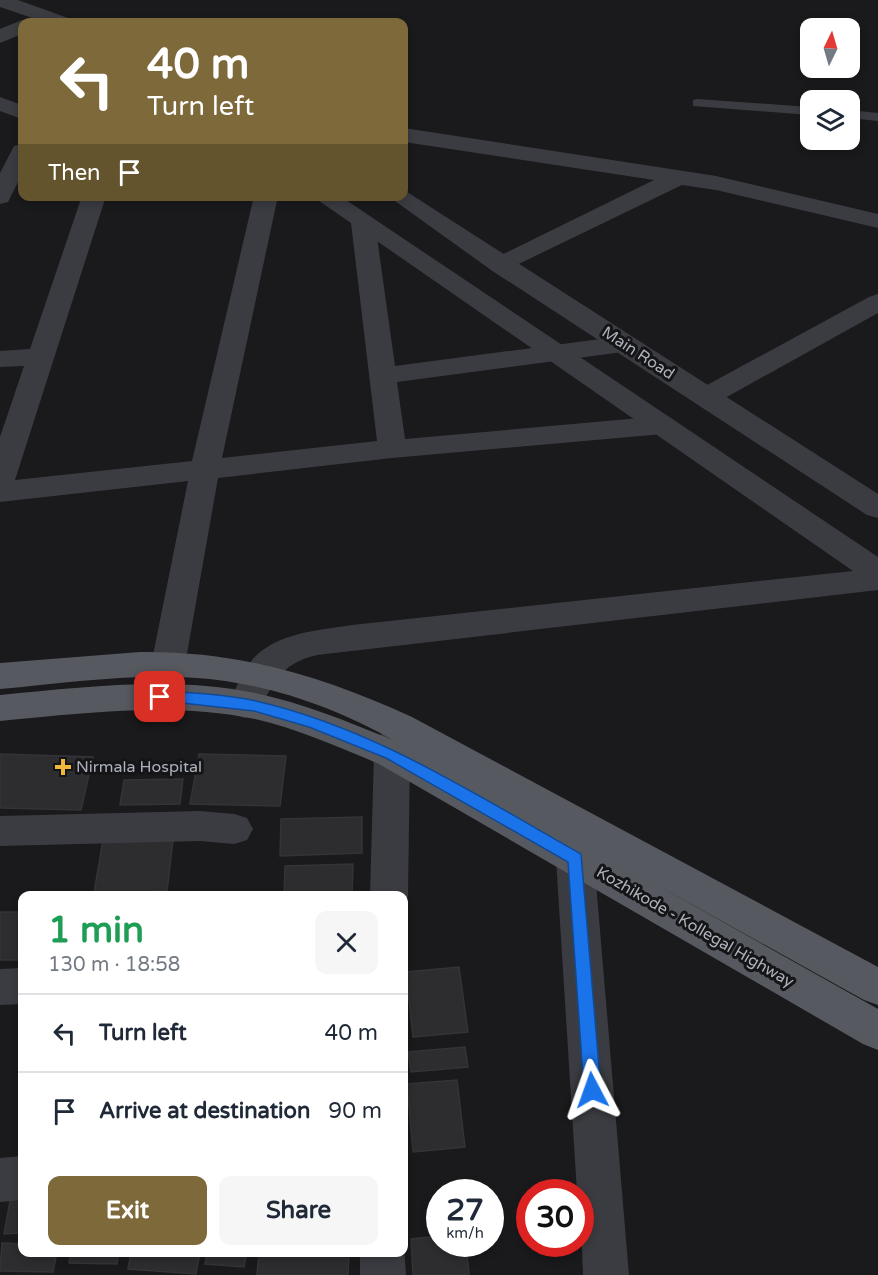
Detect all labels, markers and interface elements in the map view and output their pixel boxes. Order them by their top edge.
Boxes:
north arrow [800,18,860,78]
map controls [800,18,860,150]
text: 40 m [147,39,249,90]
icon: left [48,42,126,120]
text: Turn left [147,90,254,123]
button: layers [800,90,860,150]
icon: arrive [113,156,146,189]
text: Then [48,160,101,186]
street label: Main Road [598,322,678,384]
pin [134,671,185,722]
icon: arrive [143,680,176,713]
place label: Nirmala Hospital [76,757,202,777]
marker: Nirmala Hospital [54,758,72,776]
street label: Kozhikode - Kollegal Highway [593,862,798,992]
text: 1 min [48,909,144,952]
button: close [315,911,378,974]
text: 130 m · 18:58 [48,953,180,977]
icon: left [48,1017,81,1050]
text: Turn left [99,1020,187,1046]
text: 40 m [324,1020,378,1046]
position arrow [560,1058,624,1122]
icon: arrive [48,1095,81,1128]
text: Arrive at destination [99,1098,310,1124]
text: 90 m [328,1098,382,1124]
button: Exit [48,1176,207,1245]
button: Share [219,1176,378,1245]
speed limit sign: 30 [516,1179,594,1257]
text: 27 [446,1192,484,1229]
text: km/h [446,1224,484,1242]

